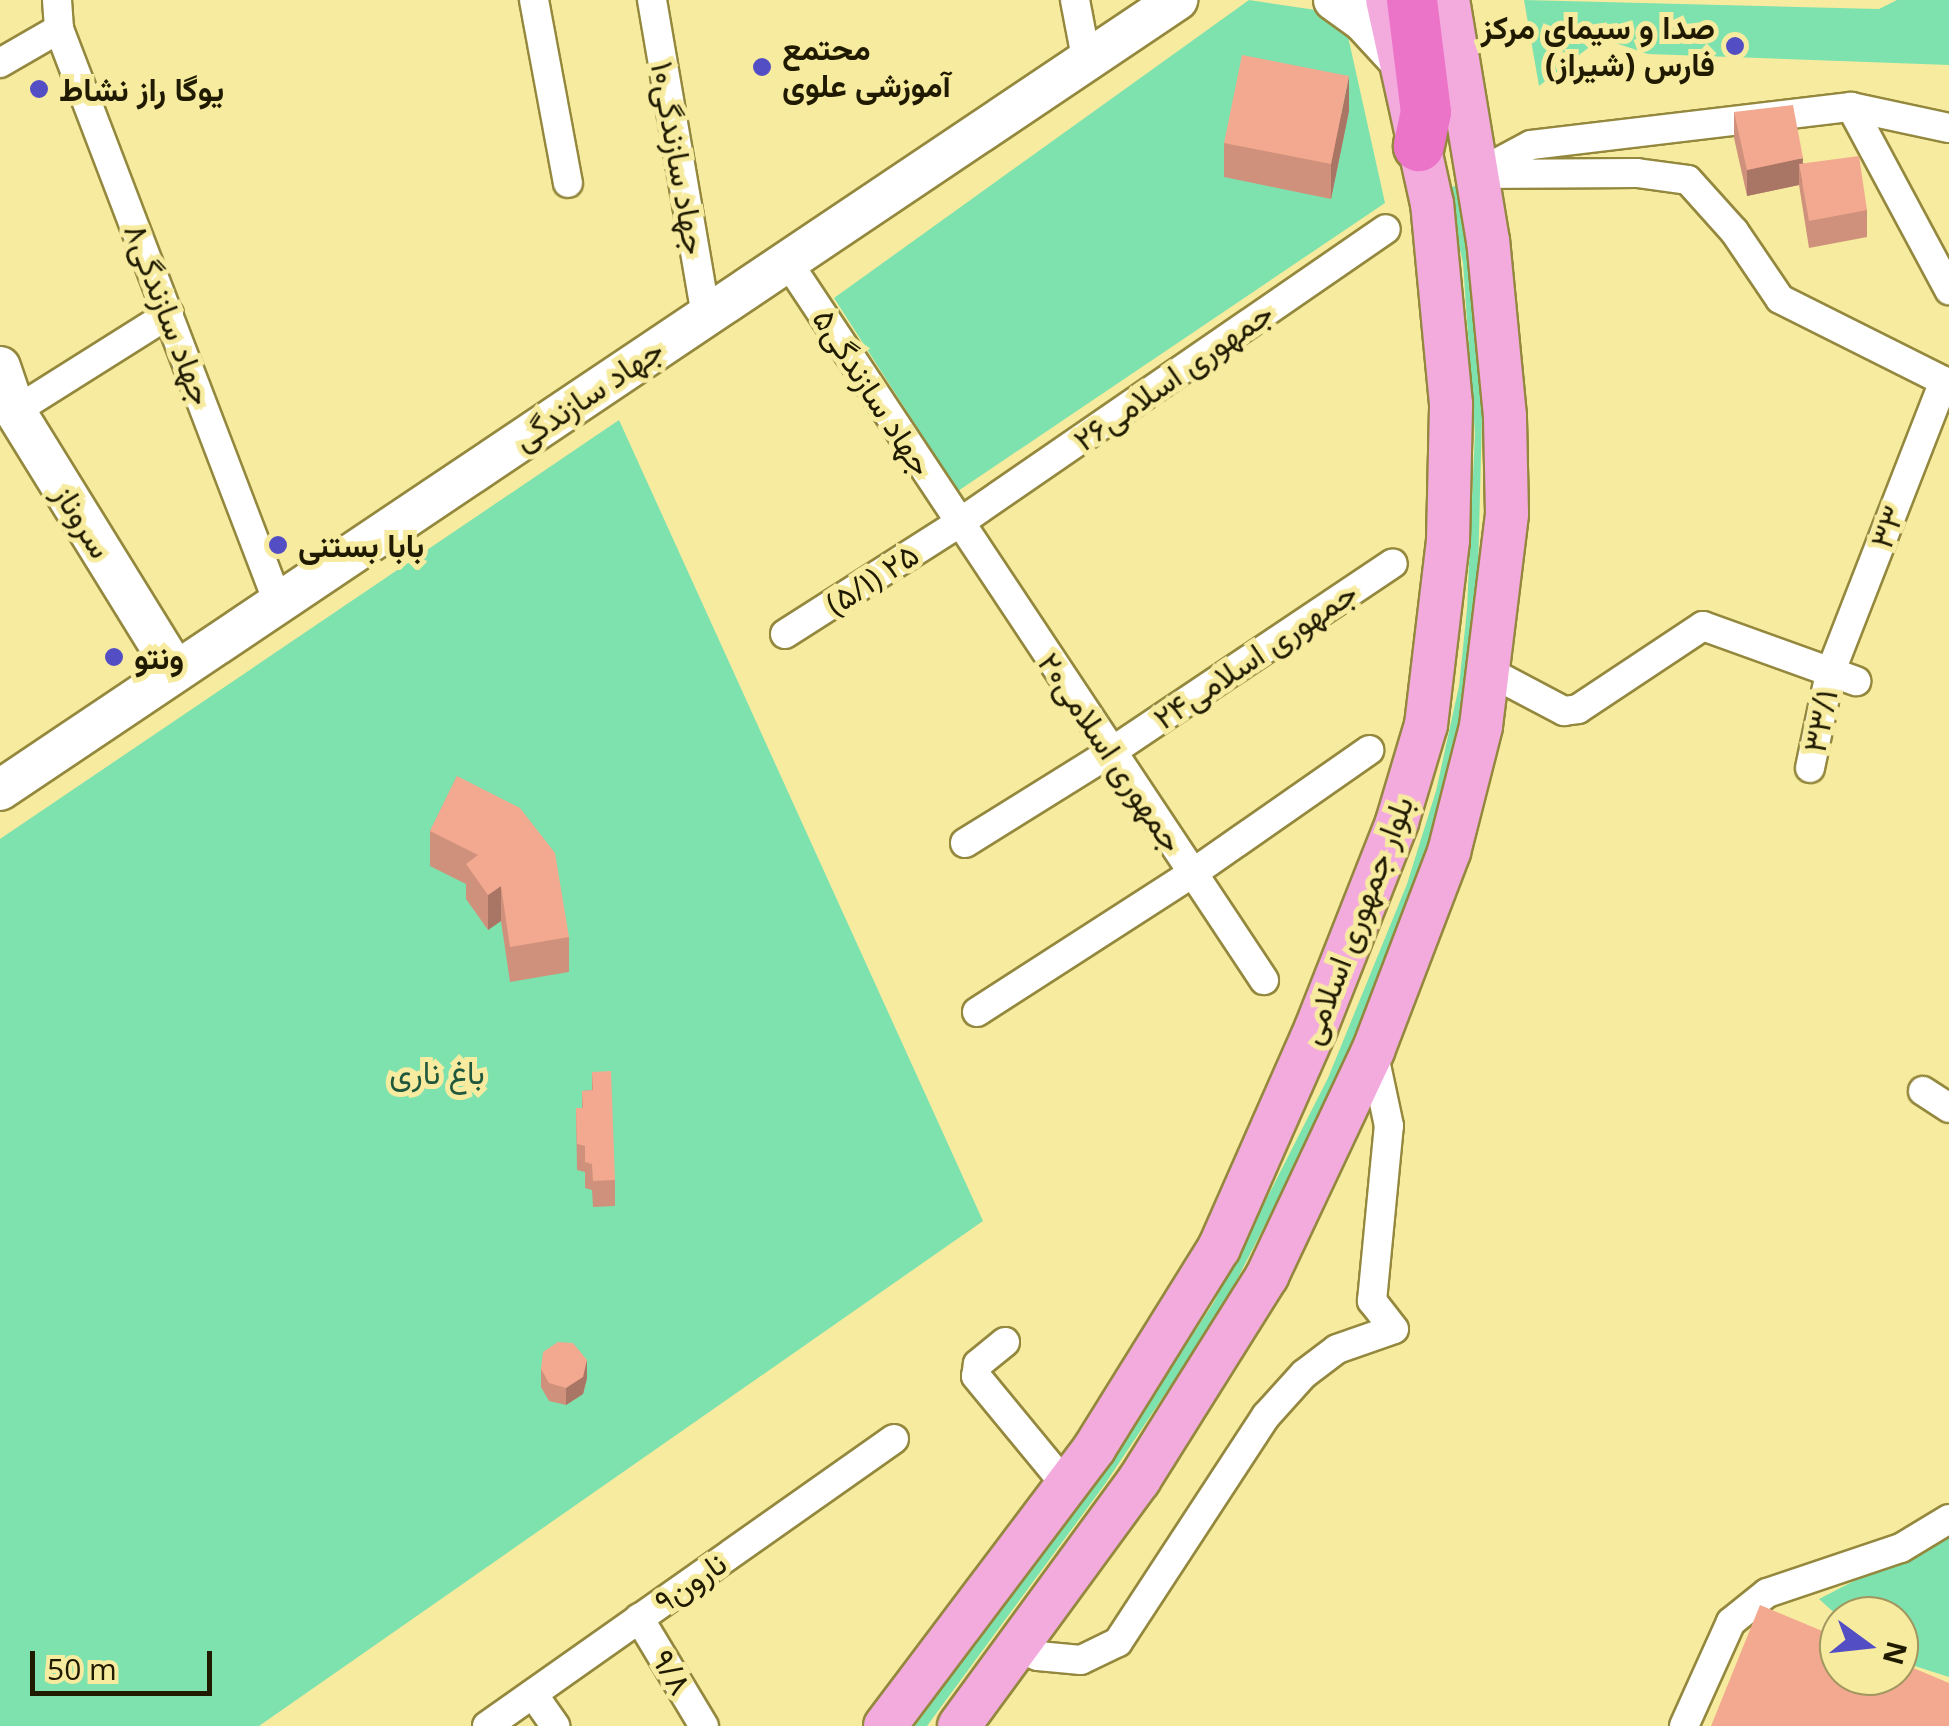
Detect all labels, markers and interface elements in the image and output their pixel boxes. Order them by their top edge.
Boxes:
place label: صدا و سیمای مرکز فارس (شیراز) [1481,9,1715,84]
place label: محتمع آموزشی علوی [782,30,951,105]
marker: صدا و سیمای مرکز فارس (شیراز) [1724,35,1746,57]
marker: محتمع آموزشی علوی [751,56,773,78]
street label: جهاد سازندگی۱۰ [643,59,715,257]
place label: یوگا راز نشاط [59,70,224,108]
marker: یوگا راز نشاط [28,78,50,100]
street label: جهاد سازندگی۸ [117,218,221,410]
street label: جمهوری اسلامی۲۶ [1066,293,1280,459]
street label: جهاد سازندگی۵ [805,301,941,483]
street label: جهاد سازندگی [506,330,670,458]
street label: سروناز [46,477,120,565]
street label: ۳۳ [1862,500,1912,554]
place label: بابا بستنی [298,526,424,564]
marker: بابا بستنی [267,534,289,556]
street label: (۵/۱) ۲۵ [818,535,926,623]
street label: جمهوری اسلامی۲۴ [1146,573,1364,737]
place label: ونتو [134,638,184,676]
street label: جمهوری اسلامی۲۰ [1030,645,1192,859]
marker: ونتو [103,646,125,668]
street label: ۳۳/۱ [1795,686,1845,756]
street label: بلوار جمهوری اسلامی [1291,790,1421,1050]
park label: باغ ناری [389,1053,485,1091]
street label: نارون۹ [647,1544,733,1620]
north arrow [1819,1596,1919,1696]
scale bar [35,1631,218,1693]
text: N [1875,1637,1917,1669]
street label: ۹/۸ [644,1642,700,1702]
text: 50 m [47,1648,117,1689]

